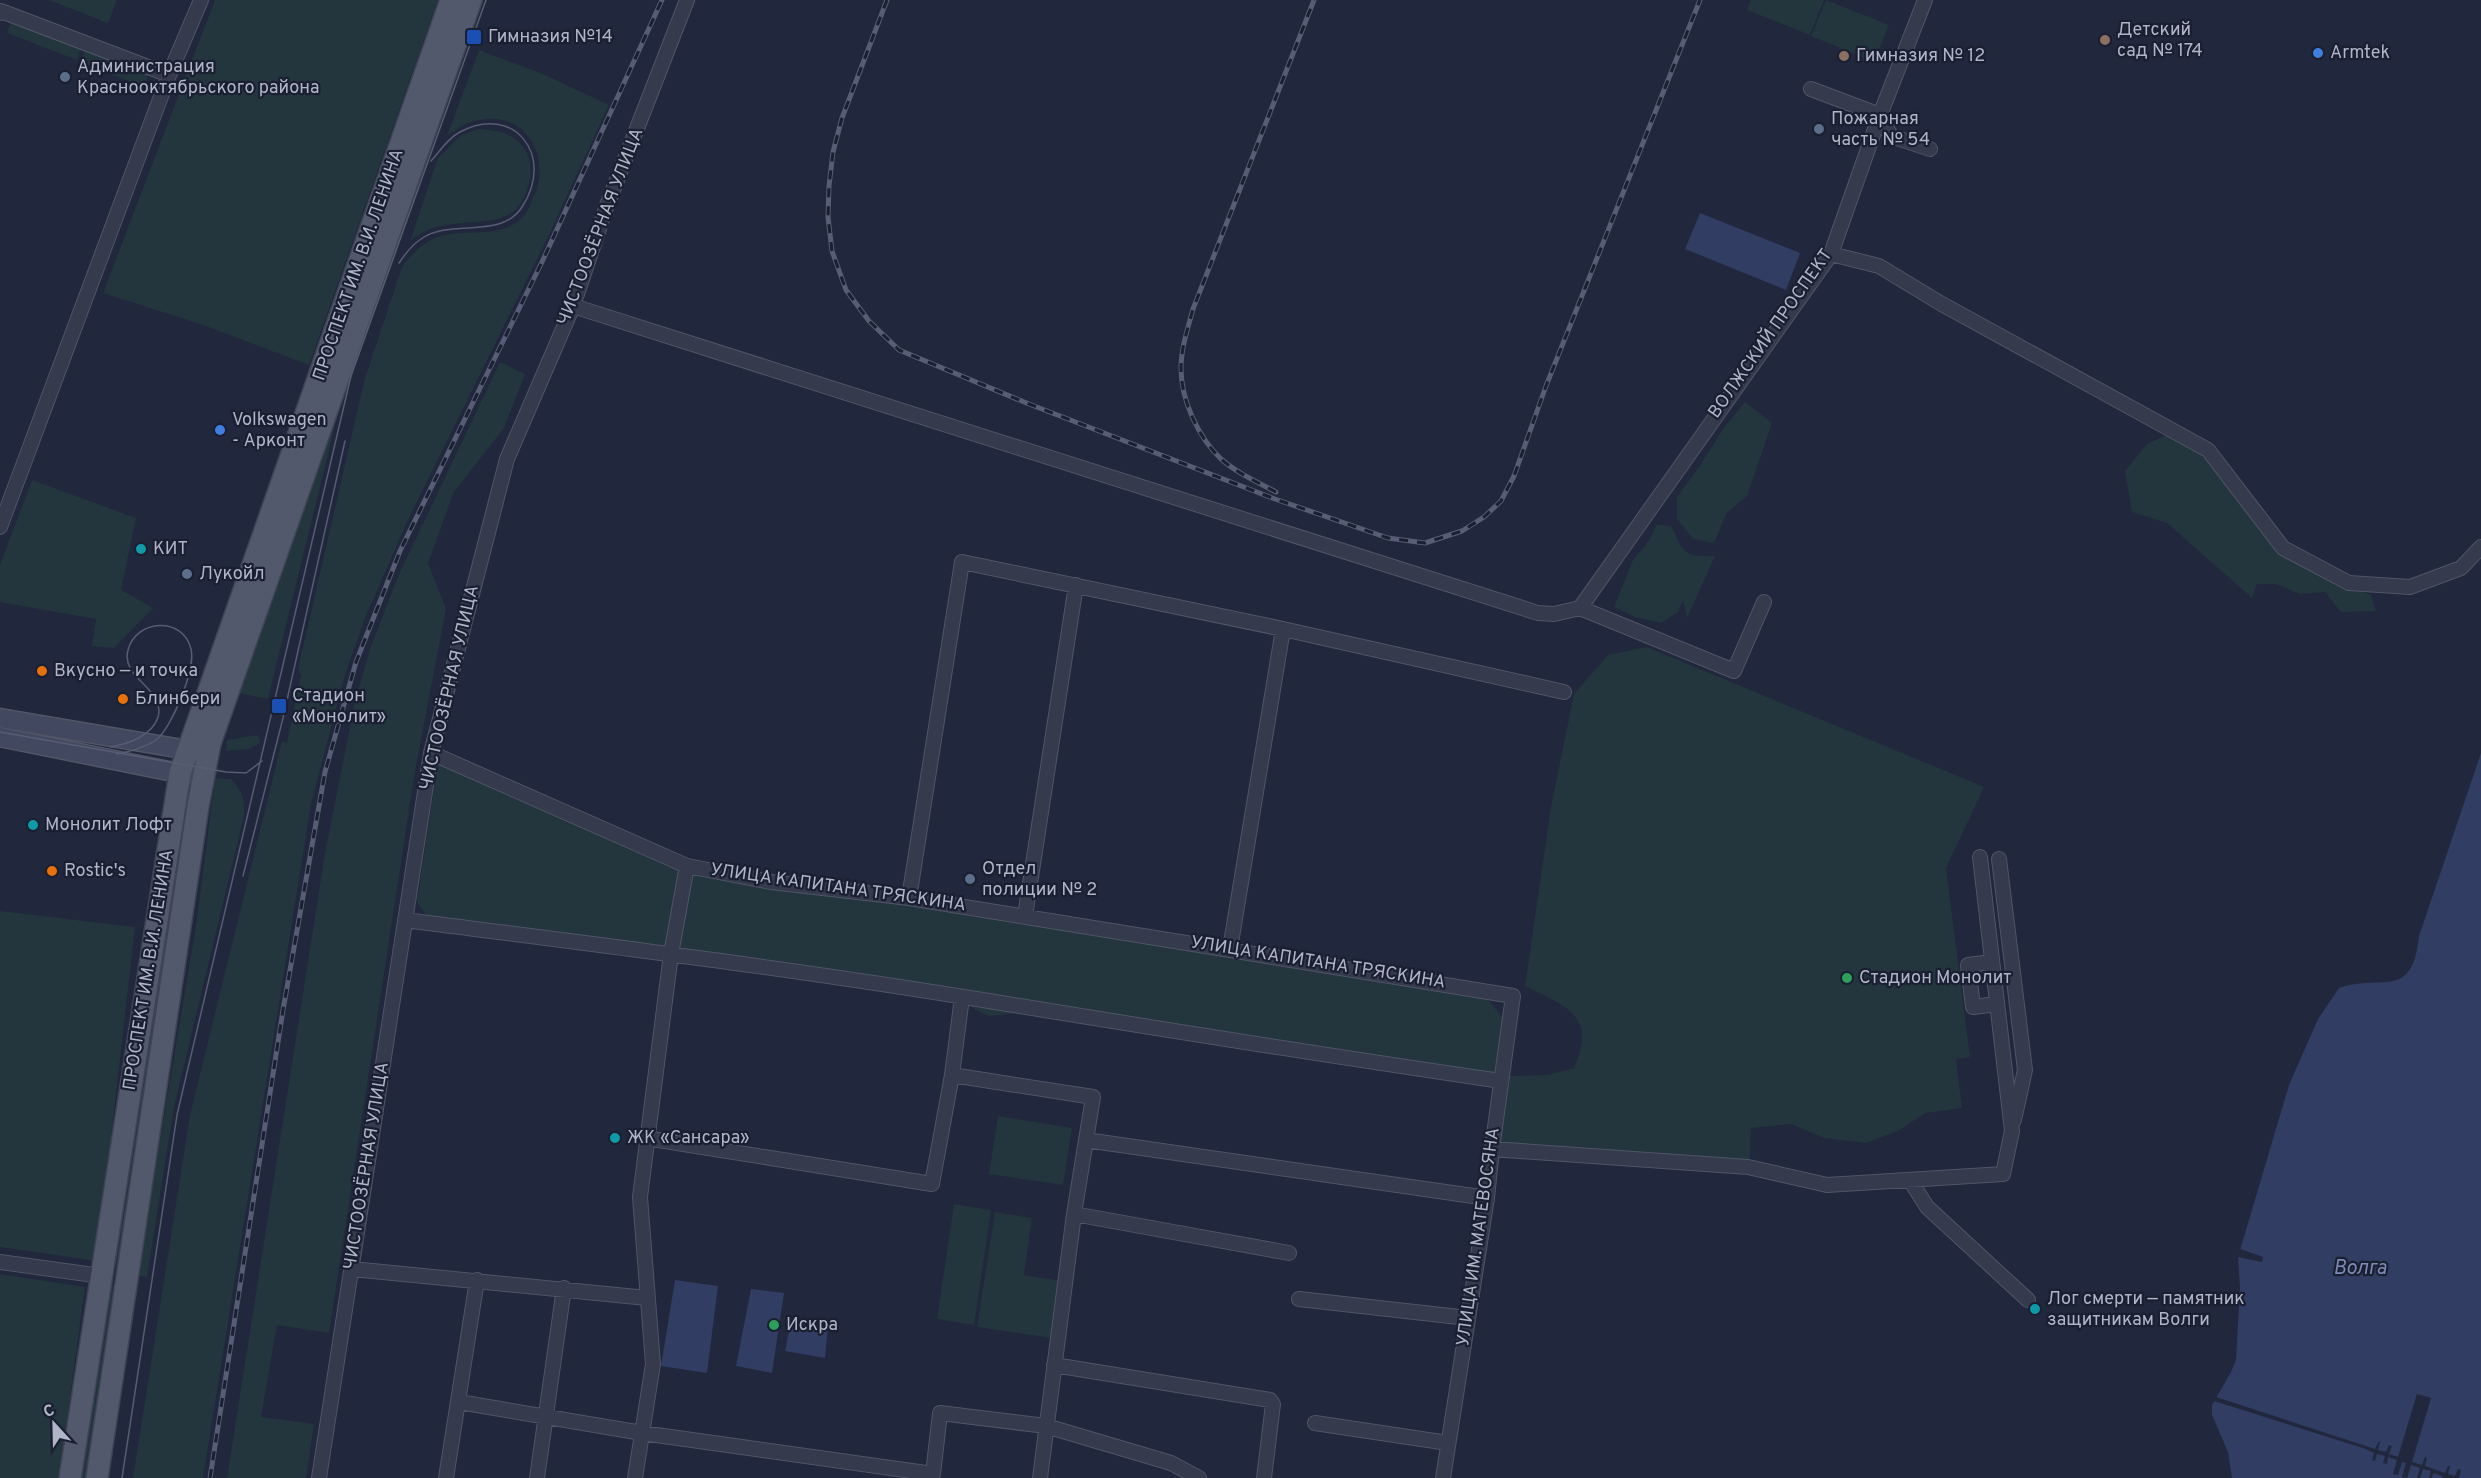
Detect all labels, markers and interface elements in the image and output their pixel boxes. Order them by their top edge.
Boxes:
place label: Детский сад № 174 [2117,19,2203,63]
place label: Гимназия №14 [488,26,613,49]
marker: Гимназия №14 [465,28,483,46]
marker: Детский сад № 174 [2098,33,2112,47]
place label: Armtek [2330,42,2390,65]
place label: Гимназия № 12 [1856,45,1985,68]
marker: Armtek [2311,46,2325,60]
marker: Гимназия № 12 [1837,49,1851,63]
place label: Администрация Краснооктябрьского района [77,56,320,100]
marker: Администрация Краснооктябрьского района [58,70,72,84]
place label: Пожарная часть № 54 [1831,108,1930,152]
marker: Пожарная часть № 54 [1812,122,1826,136]
street label: ЧИСТООЗЁРНАЯ УЛИЦА [551,124,649,329]
street label: ПРОСПЕКТ ИМ. В.И. ЛЕНИНА [308,146,410,384]
street label: ВОЛЖСКИЙ ПРОСПЕКТ [1702,244,1838,423]
place label: Volkswagen - Арконт [232,409,327,453]
marker: Volkswagen - Арконт [213,423,227,437]
place label: КИТ [153,538,188,561]
marker: КИТ [134,542,148,556]
place label: Лукойл [199,563,265,586]
marker: Лукойл [180,567,194,581]
street label: ЧИСТООЗЁРНАЯ УЛИЦА [413,583,485,793]
place label: Вкусно — и точка [54,660,198,683]
marker: Вкусно — и точка [35,664,49,678]
place label: Стадион «Монолит» [292,685,386,729]
place label: Блинбери [135,688,220,711]
marker: Блинбери [116,692,130,706]
marker: Стадион «Монолит» [270,697,288,715]
place label: Монолит Лофт [45,814,172,837]
marker: Монолит Лофт [26,818,40,832]
street label: ПРОСПЕКТ ИМ. В.И. ЛЕНИНА [119,848,179,1092]
place label: Отдел полиции № 2 [982,858,1097,902]
street label: УЛИЦА КАПИТАНА ТРЯСКИНА [709,859,967,917]
place label: Rostic's [64,860,126,883]
marker: Rostic's [45,864,59,878]
marker: Отдел полиции № 2 [963,872,977,886]
street label: УЛИЦА КАПИТАНА ТРЯСКИНА [1189,931,1447,995]
place label: Стадион Монолит [1859,967,2012,990]
marker: Стадион Монолит [1840,971,1854,985]
street label: ЧИСТООЗЁРНАЯ УЛИЦА [337,1060,395,1272]
street label: УЛИЦА ИМ. МАТЕВОСЯНА [1452,1126,1506,1348]
place label: ЖК «Сансара» [627,1127,749,1150]
marker: ЖК «Сансара» [608,1131,622,1145]
water label: Волга [2333,1256,2387,1282]
place label: Лог смерти — памятник защитникам Волги [2047,1288,2245,1332]
marker: Лог смерти — памятник защитникам Волги [2028,1302,2042,1316]
place label: Искра [786,1314,838,1337]
marker: Искра [767,1318,781,1332]
north arrow [24,1394,84,1454]
text: С [41,1401,58,1423]

